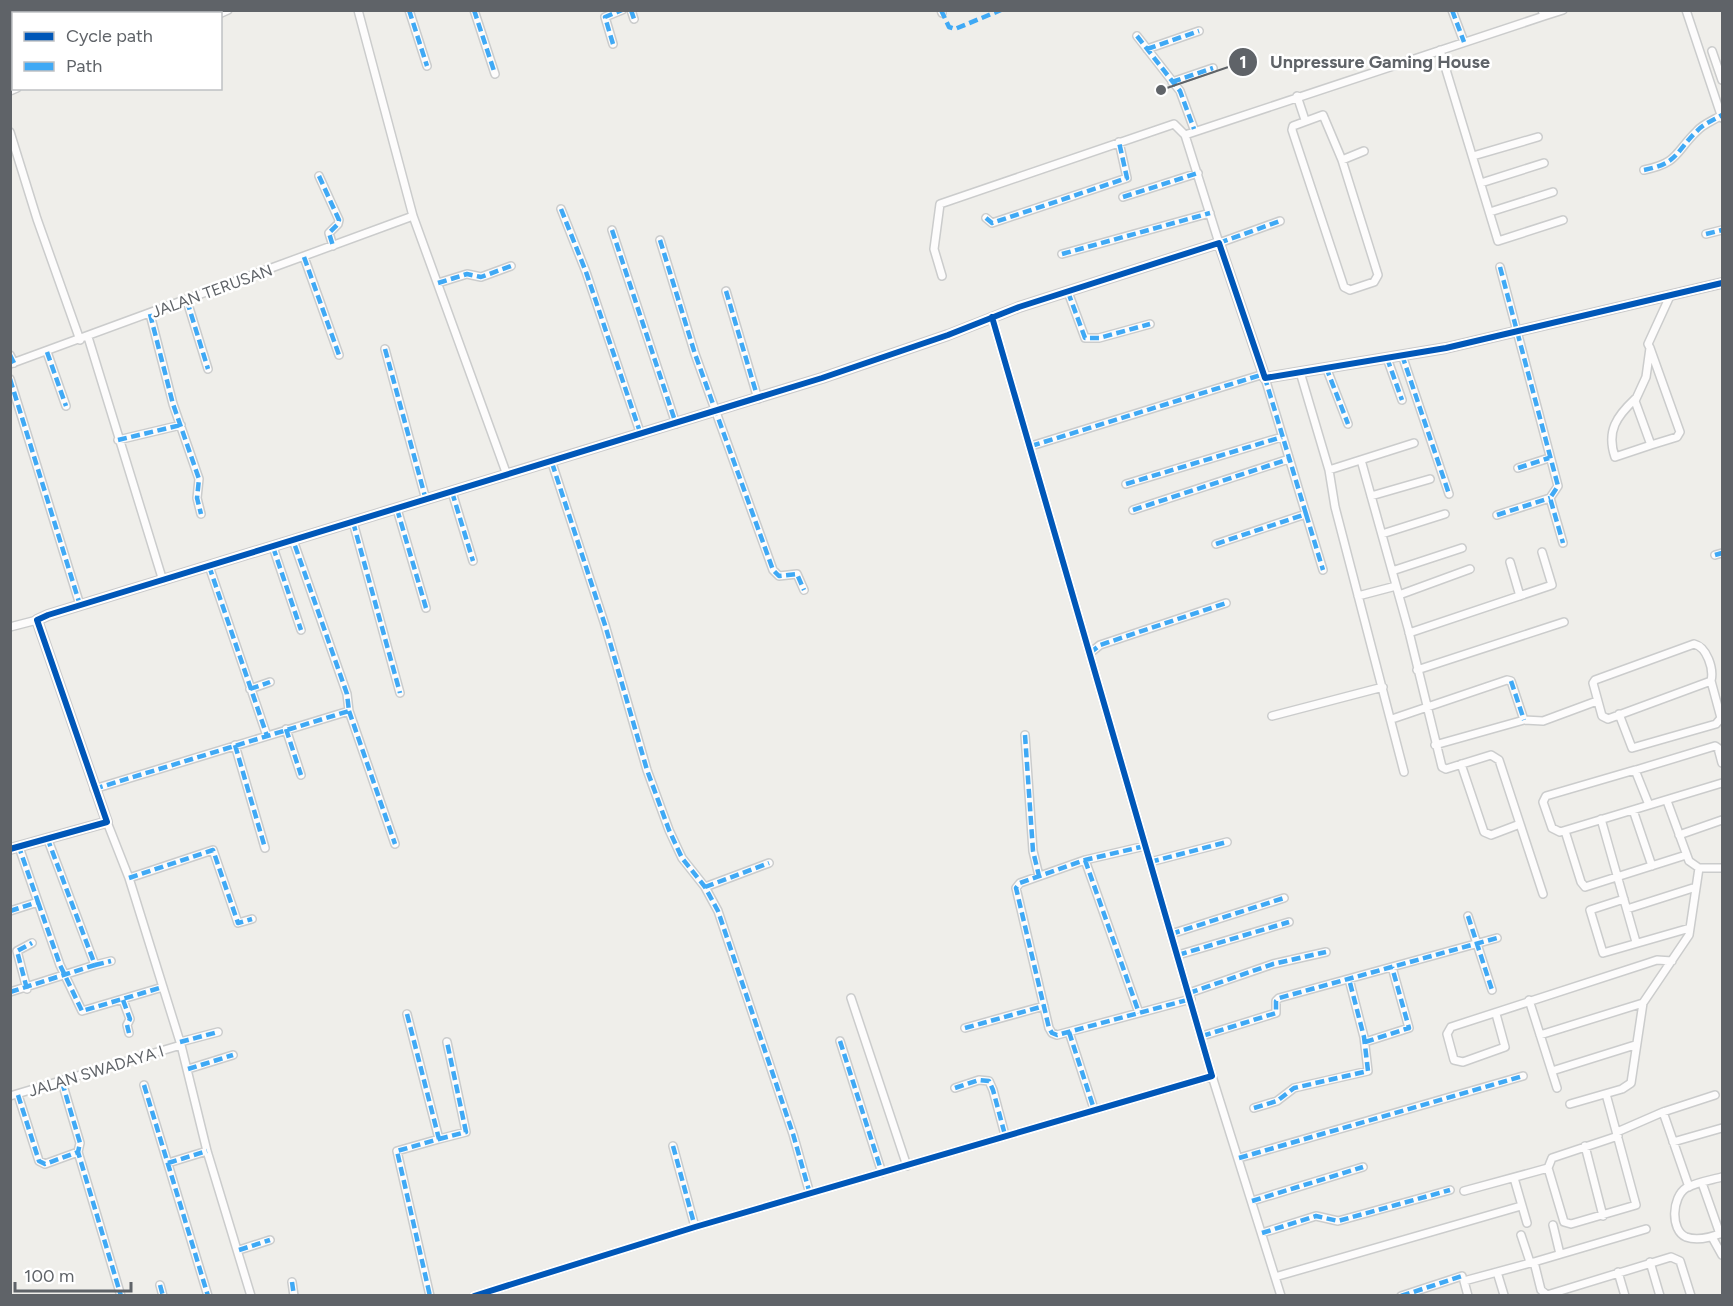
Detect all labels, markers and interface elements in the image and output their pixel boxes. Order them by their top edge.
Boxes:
legend [12,12,222,90]
text: Cycle path [66,25,153,47]
callout: Unpressure Gaming House [1228,44,1502,80]
text: 1 [1239,51,1247,73]
text: Unpressure Gaming House [1270,51,1490,73]
text: Path [66,55,102,77]
street label: JALAN TERUSAN [149,260,275,322]
street label: JALAN SWADAYA I [26,1041,166,1101]
scale bar [15,1255,130,1293]
text: 100 m [24,1265,74,1287]

